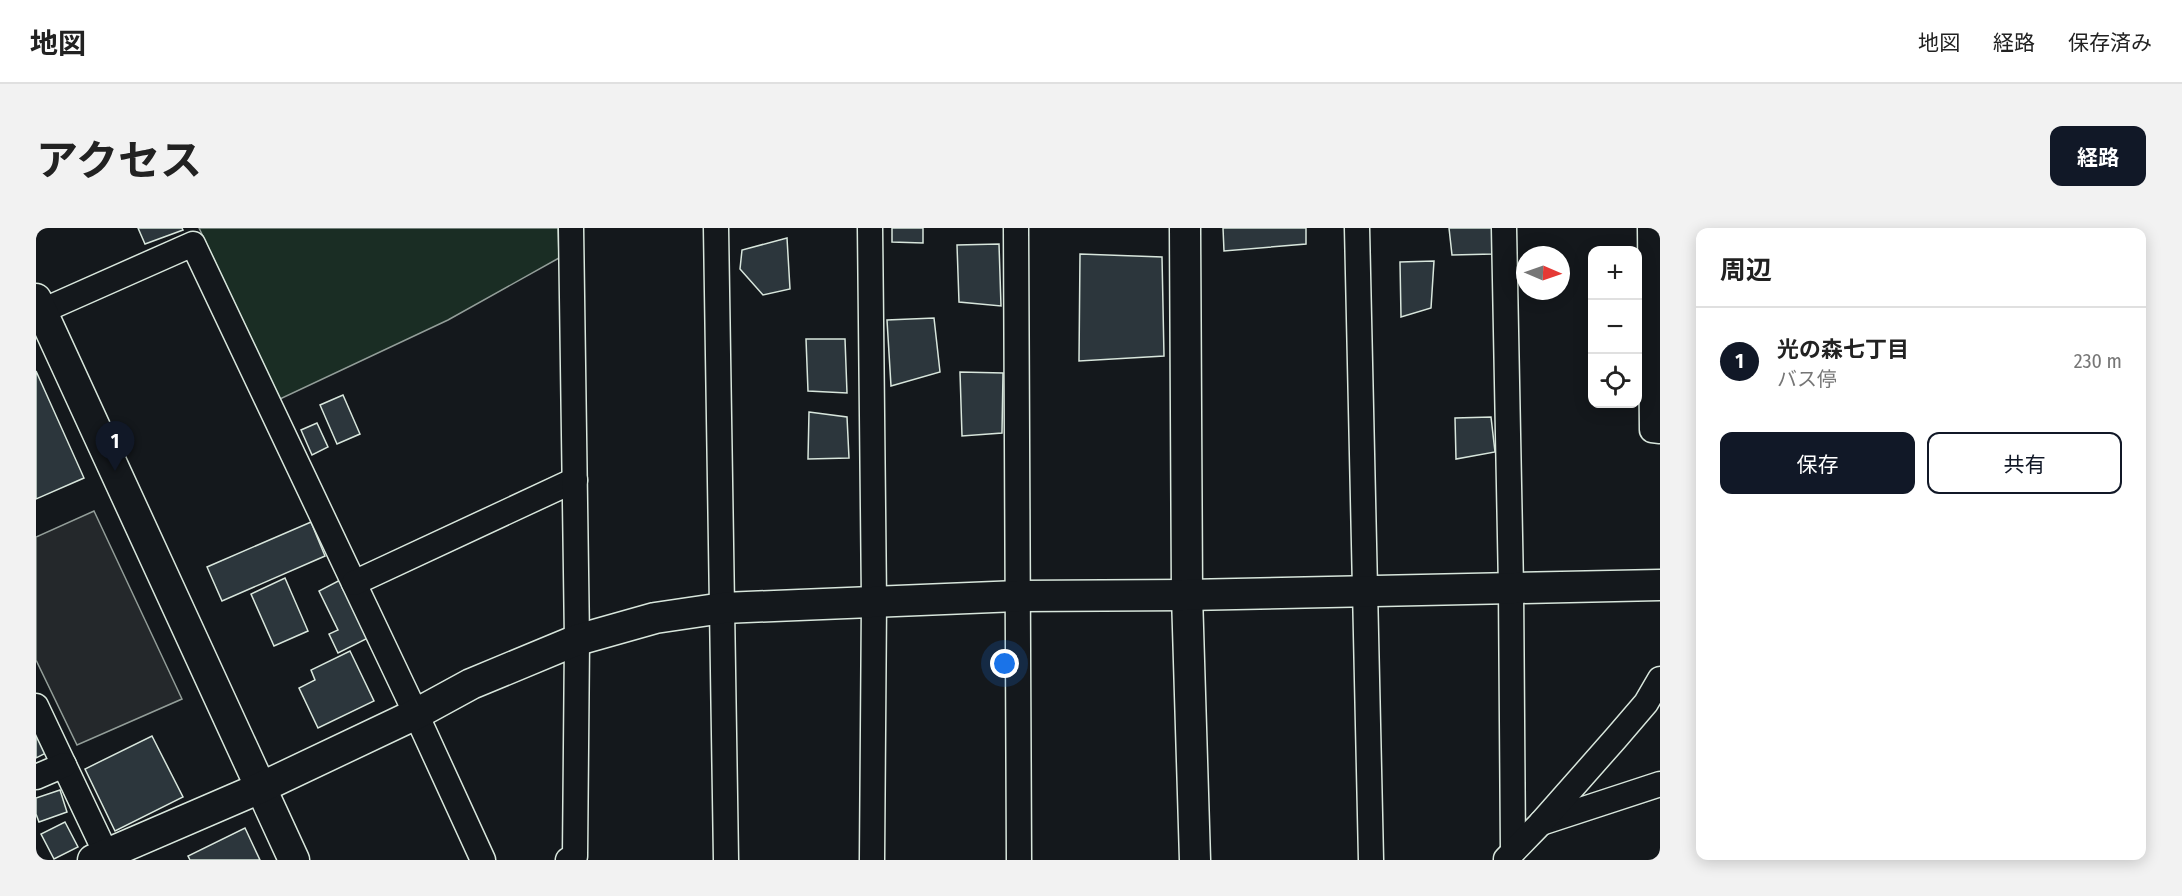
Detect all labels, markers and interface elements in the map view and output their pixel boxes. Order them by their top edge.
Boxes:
text: 地図 [30,27,86,60]
text: 地図 [1918,30,1960,56]
text: 経路 [1993,30,2035,56]
text: 保存済み [2068,30,2152,56]
button: 経路 [2050,126,2146,186]
text: アクセス [36,136,202,186]
north arrow [1516,246,1570,300]
map controls [1588,246,1642,408]
button: + [1588,246,1642,300]
text: 周辺 [1720,255,1772,286]
button: − [1588,300,1642,354]
text: 光の森七丁目 [1777,336,1909,363]
text: 1 [1735,349,1744,373]
text: 230 m [2074,349,2122,373]
button: locate [1588,354,1642,408]
text: バス停 [1777,367,1837,391]
pin: 1 [96,422,134,471]
button: 保存 [1720,432,1915,494]
button: 共有 [1927,432,2122,494]
your location [990,649,1019,678]

